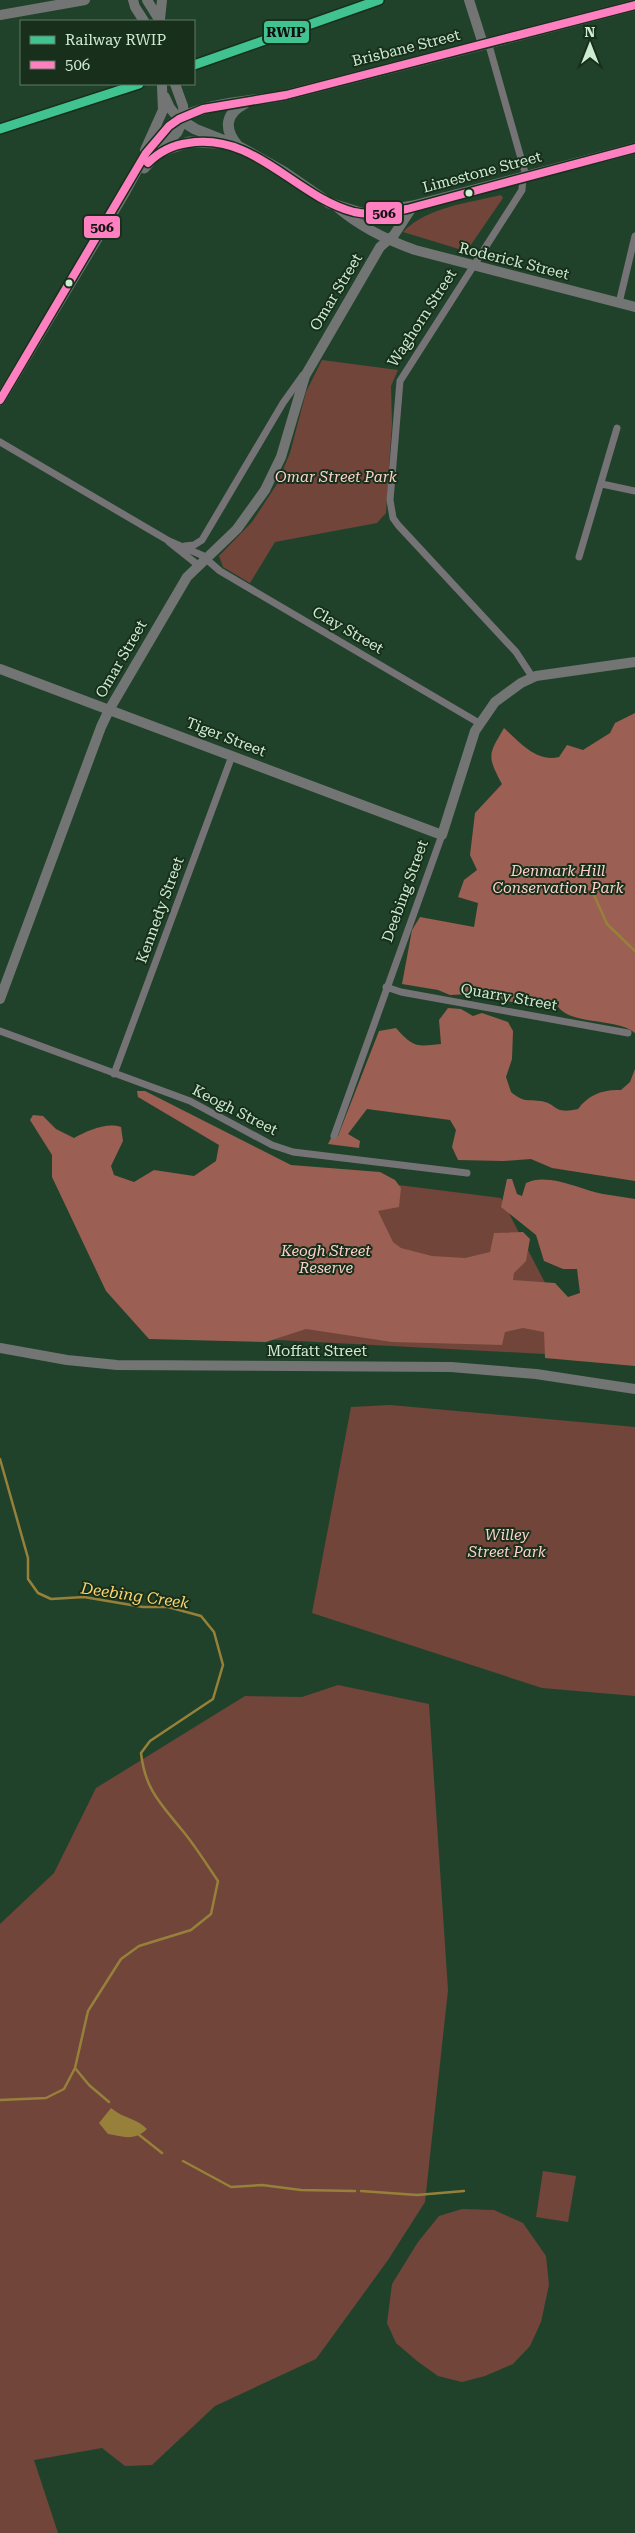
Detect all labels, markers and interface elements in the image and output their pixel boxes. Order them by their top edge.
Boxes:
legend [20,20,195,85]
line badge: RWIP [263,20,310,44]
north arrow [565,20,615,70]
text: RWIP [266,24,306,40]
text: N [585,24,596,40]
street label: Brisbane Street [350,26,462,70]
text: Railway RWIP [65,31,166,49]
text: 506 [65,56,90,74]
street label: Limestone Street [421,147,544,197]
unlabelled marker [464,188,474,198]
line badge: 506 [365,201,403,225]
text: 506 [372,205,396,221]
line badge: 506 [83,215,121,239]
text: 506 [90,219,114,235]
street label: Roderick Street [457,239,571,283]
street label: Omar Street [306,250,366,334]
street label: Waghorn Street [384,265,460,370]
unlabelled marker [64,278,74,288]
park label: Omar Street Park [275,468,398,486]
street label: Clay Street [309,602,387,658]
street label: Omar Street [92,617,151,701]
street label: Tiger Street [183,714,269,761]
street label: Deebing Street [378,837,432,945]
street label: Kennedy Street [132,854,188,966]
park label: Denmark Hill Conservation Park [492,862,624,897]
street label: Quarry Street [459,980,559,1014]
street label: Keogh Street [189,1081,281,1139]
park label: Keogh Street Reserve [280,1242,371,1277]
street label: Moffatt Street [267,1342,367,1360]
park label: Willey Street Park [467,1526,547,1561]
water label: Deebing Creek [79,1578,191,1613]

